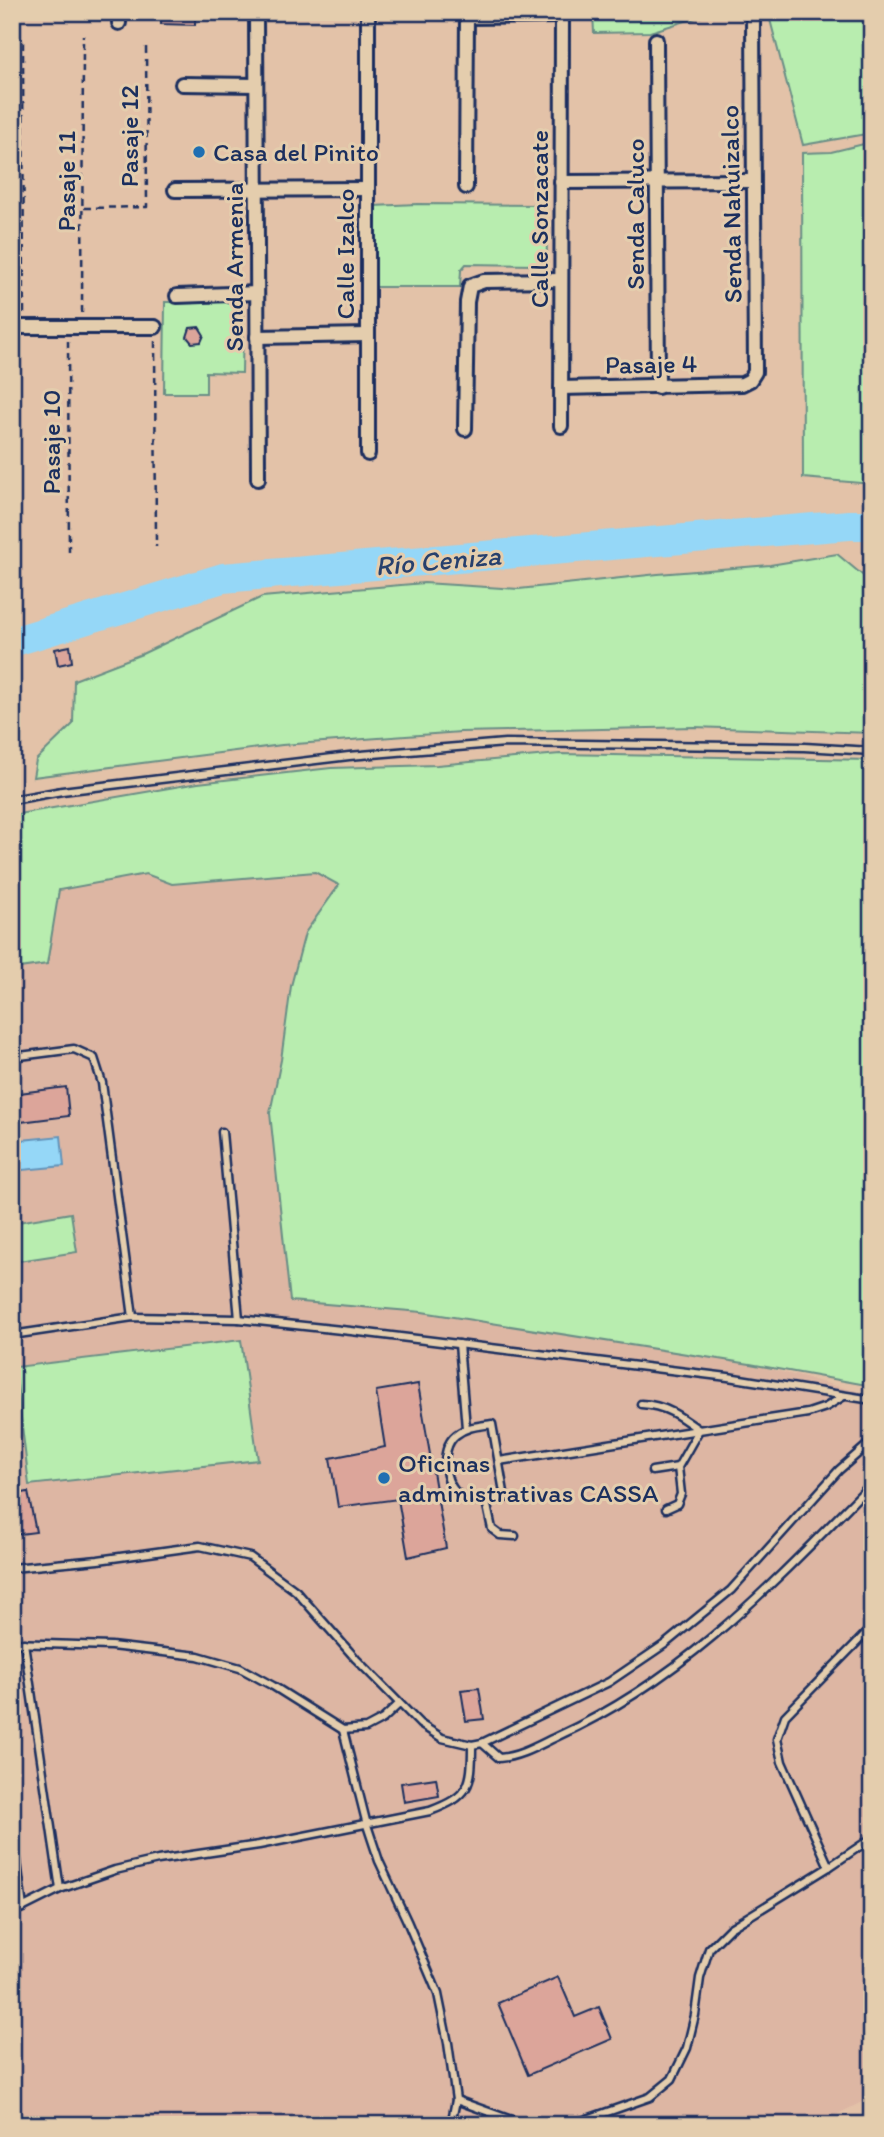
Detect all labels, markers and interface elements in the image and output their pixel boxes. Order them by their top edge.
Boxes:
street label: Pasaje 12 [113,84,145,187]
street label: Senda Nahuizalco [713,104,749,304]
street label: Calle Sonzacate [523,130,555,308]
street label: Pasaje 11 [50,131,82,231]
place label: Casa del Pinito [213,136,379,168]
street label: Senda Caluco [619,138,651,290]
marker: Casa del Pinito [191,144,207,160]
street label: Senda Armenia [218,182,250,351]
street label: Calle Izalco [329,189,361,319]
street label: Pasaje 4 [605,347,698,381]
street label: Pasaje 10 [35,390,67,494]
water label: Río Ceniza [374,538,503,582]
place label: Oficinas administrativas CASSA [398,1447,659,1509]
marker: Oficinas administrativas CASSA [376,1470,392,1486]

